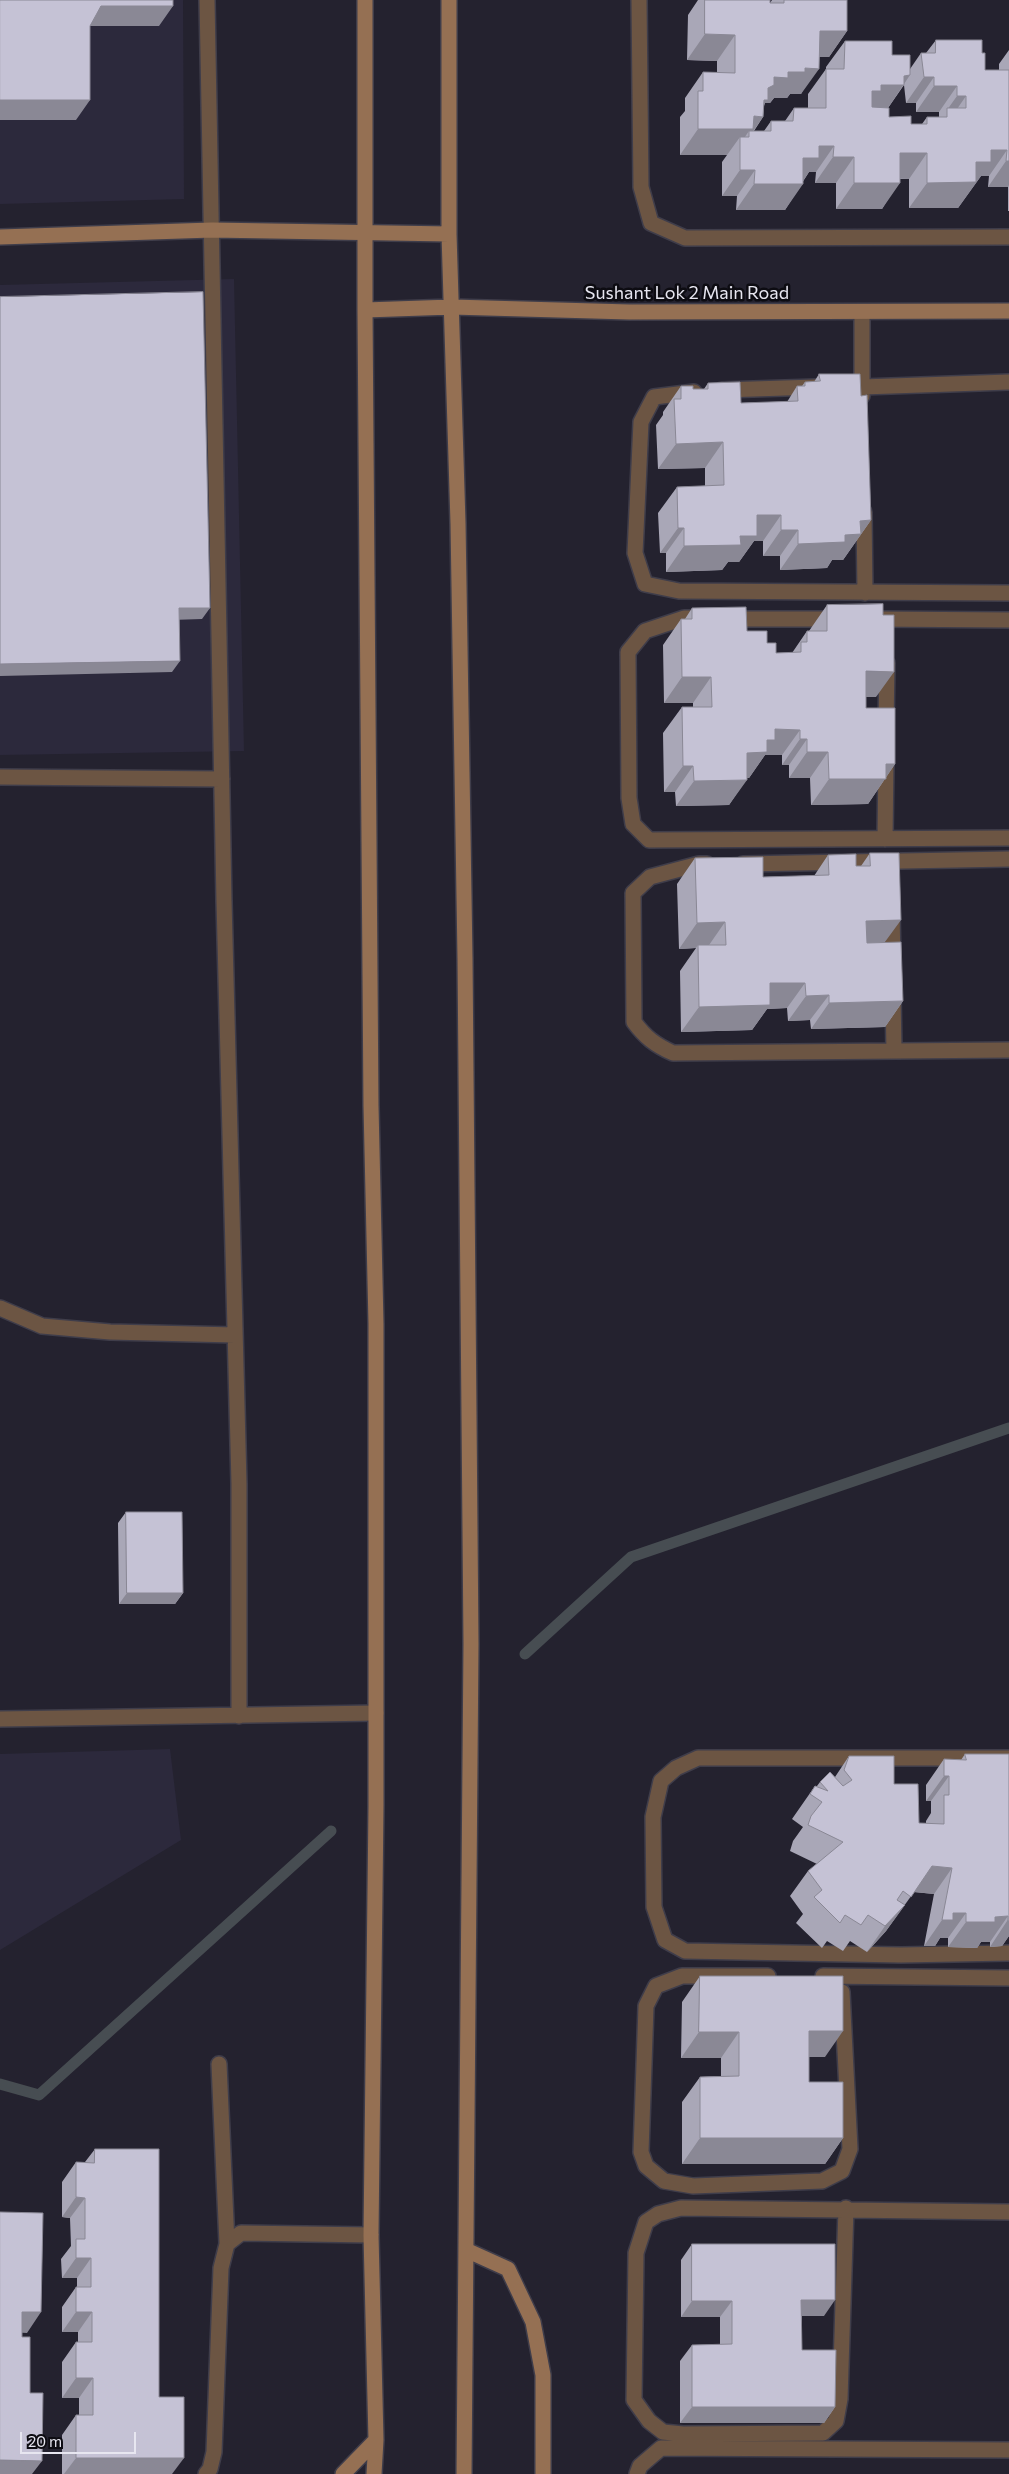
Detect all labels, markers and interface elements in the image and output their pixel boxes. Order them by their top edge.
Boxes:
street label: Sushant Lok 2 Main Road [585,282,789,304]
scale bar [22,2422,139,2454]
text: 20 m [28,2432,62,2450]

